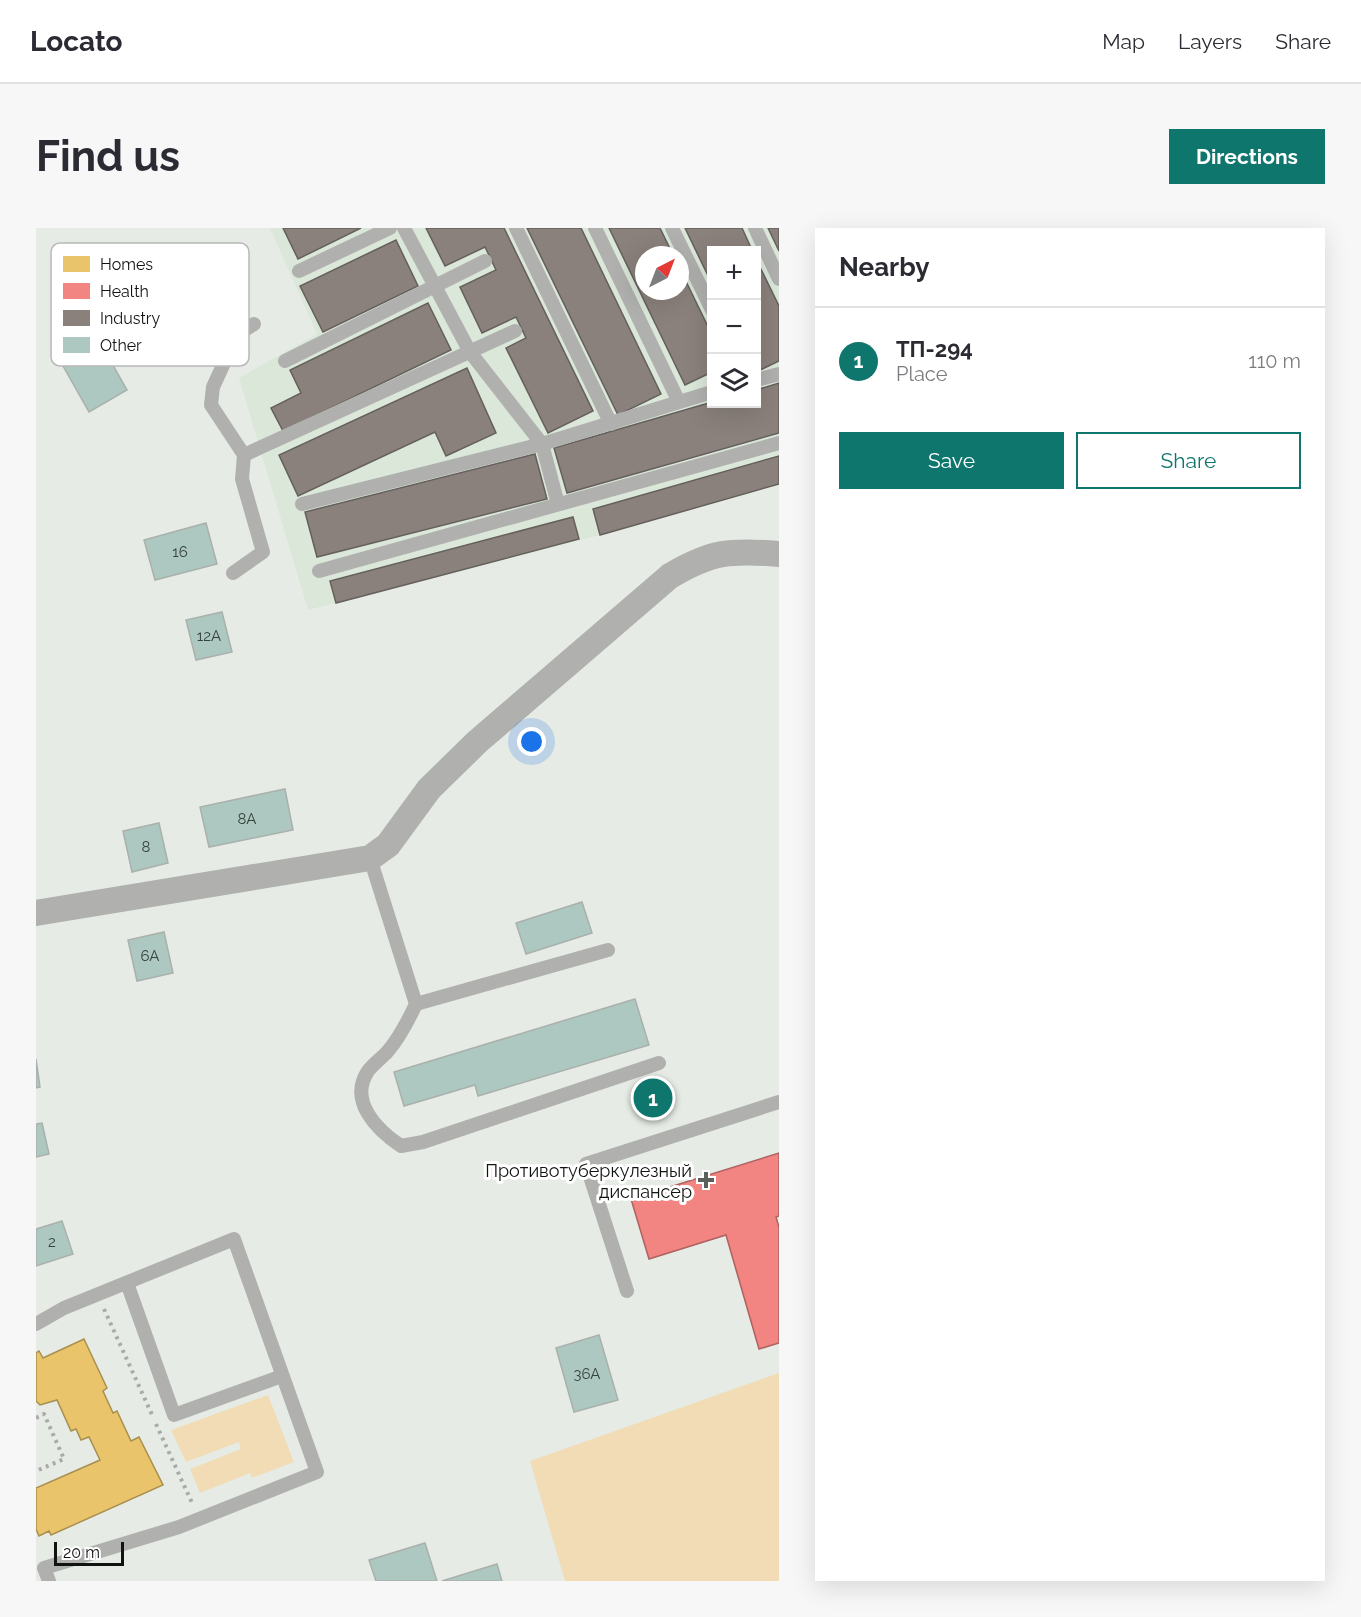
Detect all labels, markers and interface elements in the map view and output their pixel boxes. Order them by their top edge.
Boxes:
text: Locato [30,25,122,58]
text: Map [1102,29,1145,54]
text: Layers [1178,29,1242,54]
text: Share [1275,29,1331,54]
button: Directions [1169,129,1325,184]
text: Find us [36,132,180,181]
legend [51,243,249,366]
north arrow [635,246,689,300]
map controls [707,246,761,408]
button: + [707,246,761,300]
text: Nearby [839,252,929,282]
text: Homes [100,255,153,274]
text: Health [100,282,149,301]
button: − [707,300,761,354]
text: Industry [100,309,160,328]
text: Other [100,336,142,355]
text: ТП-294 [896,336,973,362]
text: 1 [854,349,863,373]
text: 110 m [1248,349,1301,373]
button: layers [707,354,761,408]
text: Place [896,362,947,386]
button: Save [839,432,1064,489]
button: Share [1076,432,1301,489]
house number: 16 [172,543,188,561]
house number: 12А [197,627,221,645]
your location [517,727,546,756]
house number: 8А [238,810,256,828]
house number: 8 [142,838,151,856]
house number: 6А [141,947,159,965]
pin: 1 [634,1076,672,1120]
place label: Противотуберкулезный диспансер [485,1160,692,1202]
marker: Противотуберкулезный диспансер [697,1171,715,1189]
house number: 2 [48,1233,56,1251]
house number: 36А [574,1365,600,1383]
scale bar [54,1539,124,1566]
text: 20 m [63,1543,100,1562]

